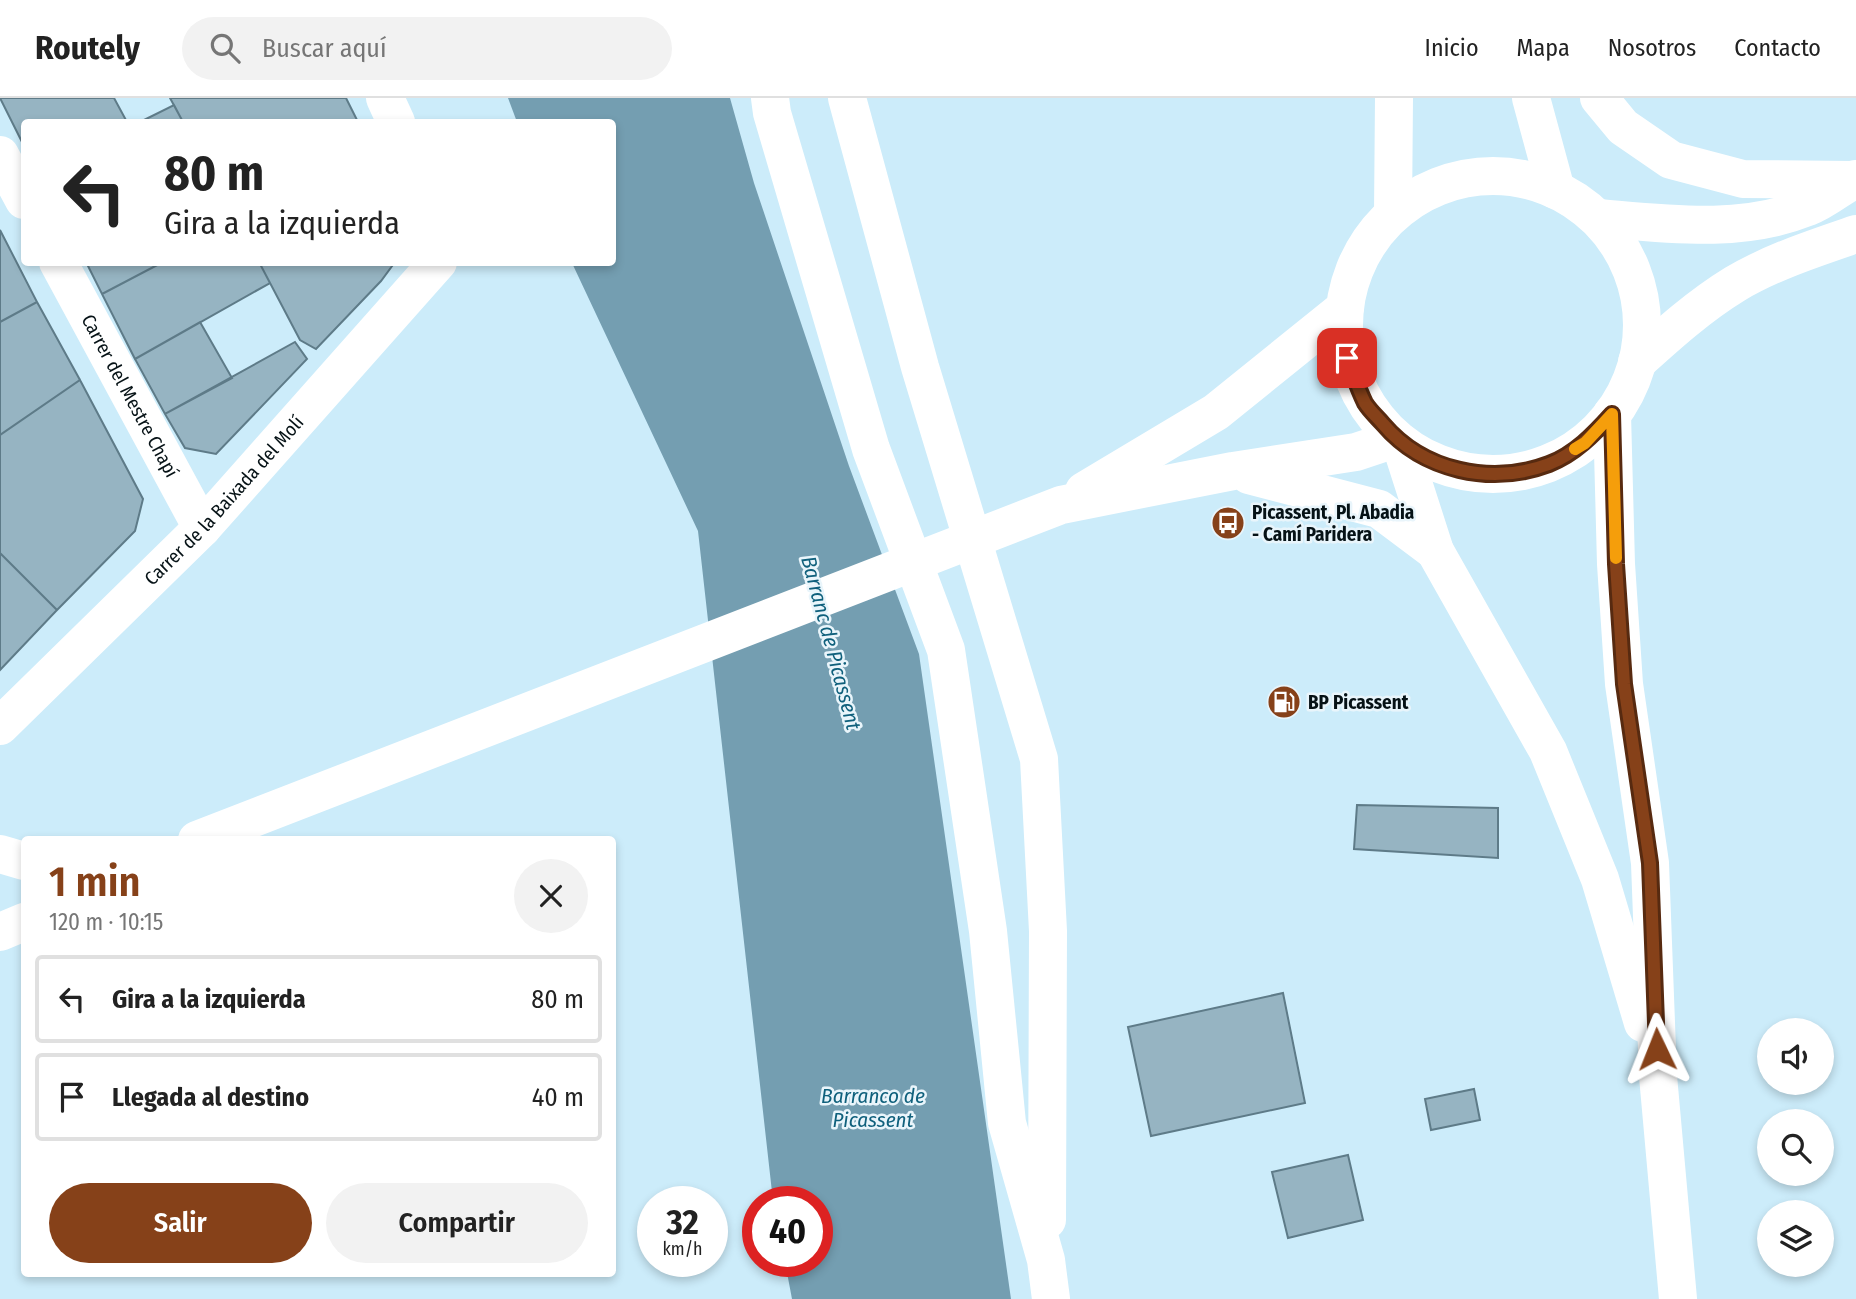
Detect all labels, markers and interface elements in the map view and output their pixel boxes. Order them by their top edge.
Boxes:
search box [182,17,672,80]
text: Routely [35,28,140,68]
icon: search [206,29,244,67]
text: Buscar aquí [262,33,387,64]
text: Inicio [1425,34,1479,62]
text: Mapa [1517,34,1570,62]
text: Nosotros [1608,34,1696,62]
text: Contacto [1734,34,1821,62]
text: 80 m [164,144,264,203]
icon: left [49,147,140,238]
text: Gira a la izquierda [164,204,400,242]
street label: Carrer del Mestre Chapí [77,310,184,481]
pin [1317,328,1377,388]
icon: arrive [1328,339,1366,377]
street label: Carrer de la Baixada del Molí [139,411,308,590]
place label: Picassent, Pl. Abadia - Camí Paridera [1252,501,1414,546]
bus stop icon: Picassent, Pl. Abadia - Camí Paridera [1209,504,1247,542]
water label: Barranc de Picassent [795,553,867,733]
fuel station icon: BP Picassent [1265,683,1303,721]
place label: BP Picassent [1308,691,1409,714]
text: 1 min [49,857,140,907]
button: close [514,859,588,933]
text: 120 m · 10:15 [49,908,163,936]
icon: left [53,980,91,1018]
text: Gira a la izquierda [112,984,306,1015]
text: 80 m [531,984,584,1015]
position arrow [1620,1012,1694,1086]
map controls [1757,1018,1834,1277]
button: sound [1757,1018,1834,1095]
icon: arrive [53,1078,91,1116]
text: Llegada al destino [112,1082,309,1113]
text: 40 m [532,1082,584,1113]
water label: Barranco de Picassent [821,1083,925,1133]
button: search [1757,1109,1834,1186]
button: Salir [49,1183,312,1263]
button: Compartir [326,1183,588,1263]
speed limit sign: 40 [742,1186,833,1277]
button: layers [1757,1200,1834,1277]
text: 32 [666,1201,699,1243]
text: km/h [662,1238,703,1260]

